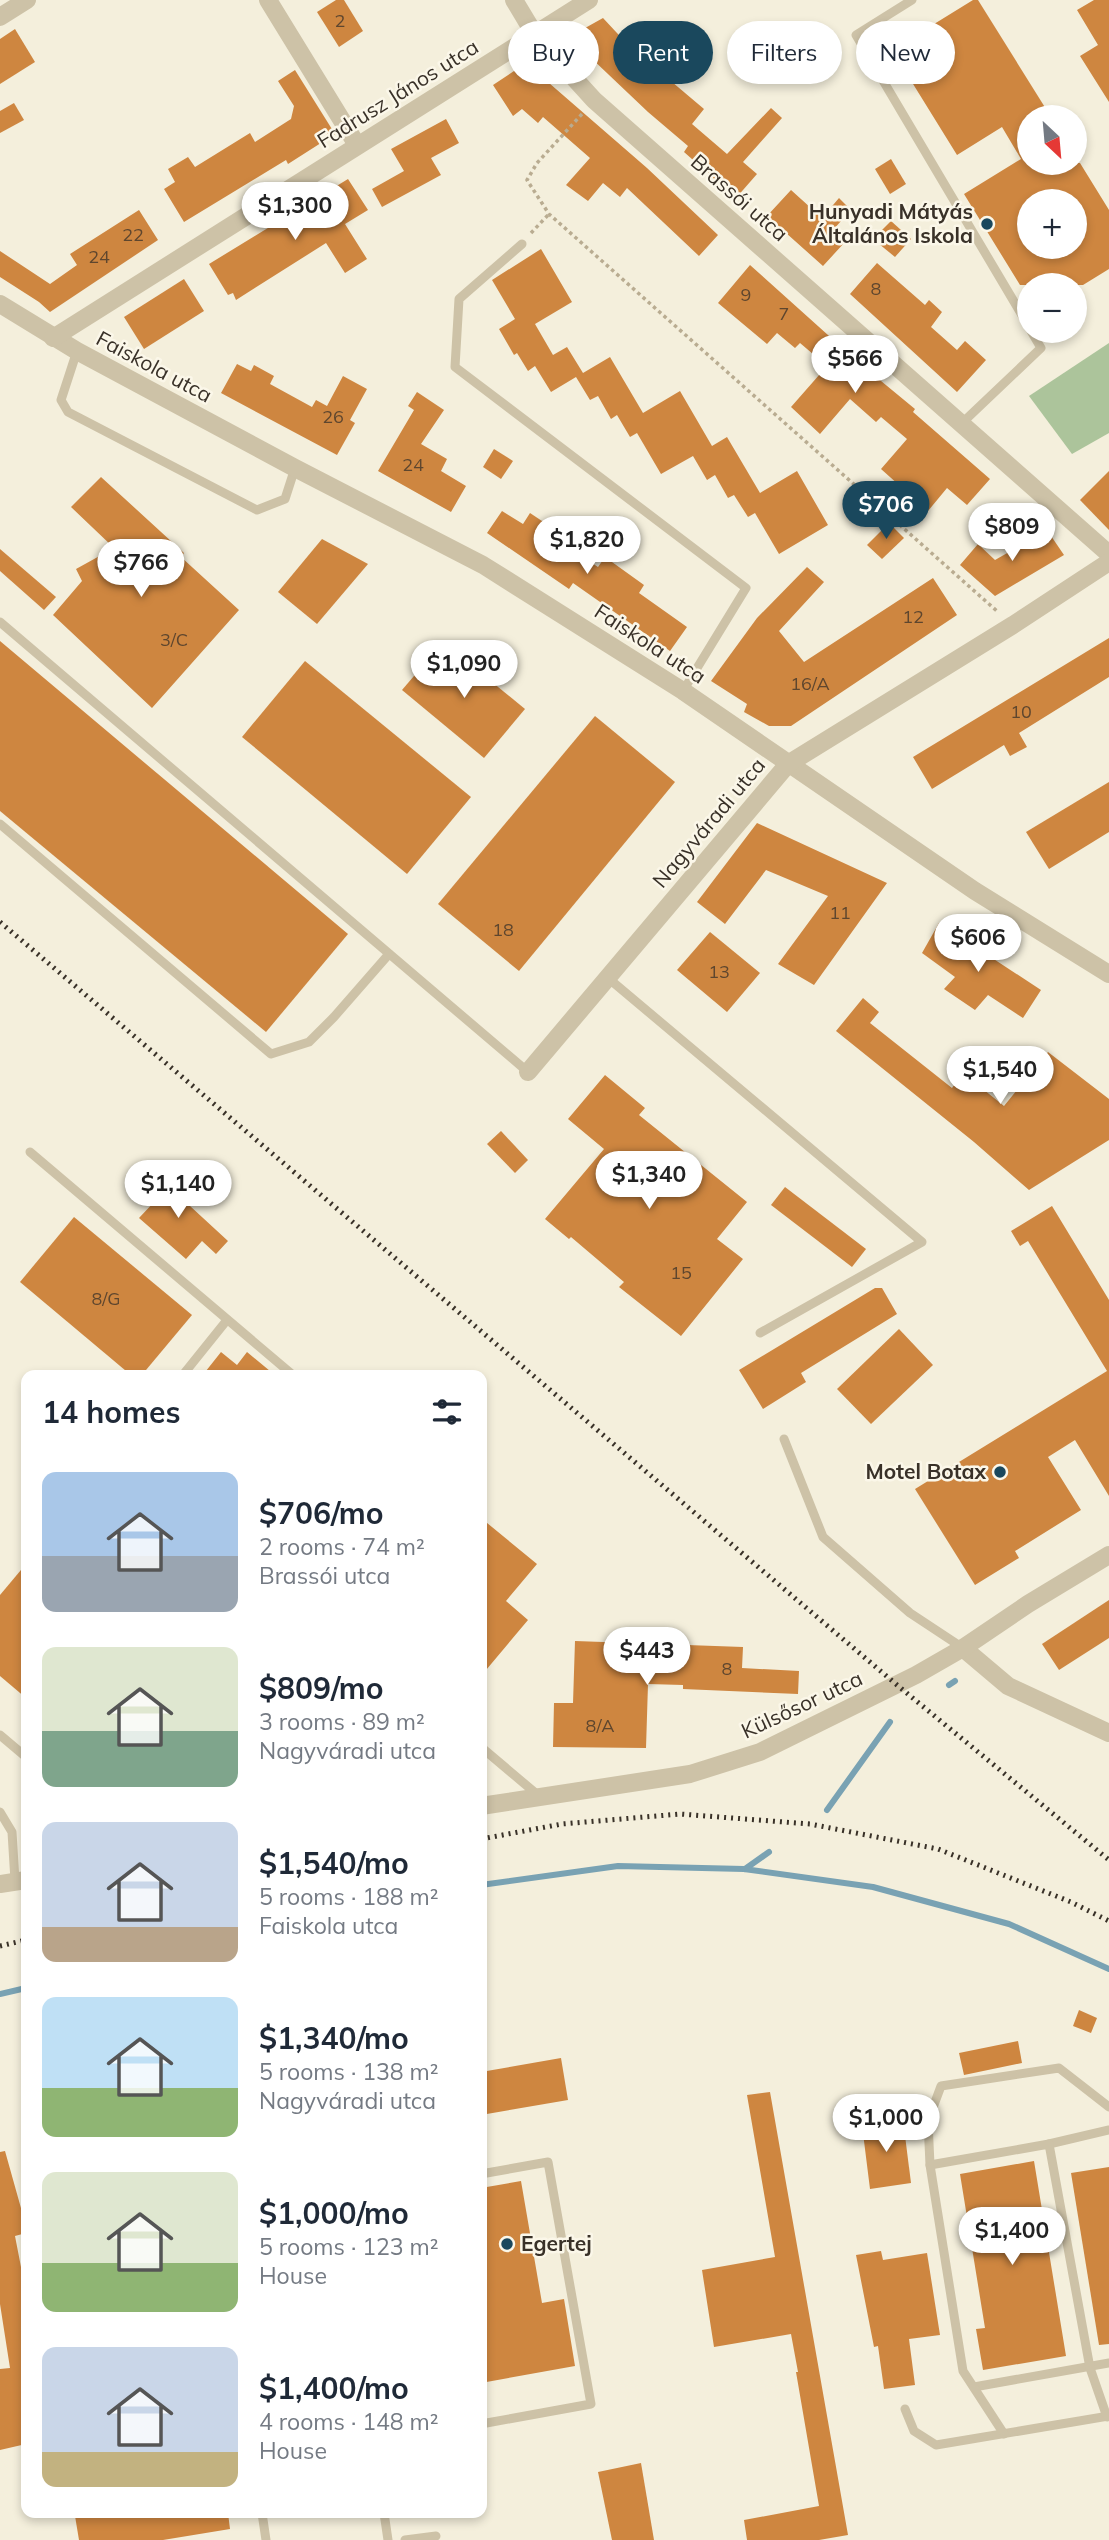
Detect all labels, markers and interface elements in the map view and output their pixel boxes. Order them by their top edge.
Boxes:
house number: 2 [335,9,345,32]
chip: Buy [508,21,599,84]
chip: Rent [613,21,713,84]
chip: Filters [727,21,842,84]
chip: New [856,21,955,84]
street label: Fadrusz János utca [312,33,483,153]
north arrow [1017,105,1087,175]
map controls [1017,105,1087,343]
street label: Brassói utca [686,148,793,246]
pin: $1,300 [238,182,352,242]
button: + [1017,189,1087,259]
text: $1,300 [258,190,332,219]
place label: Hunyadi Mátyás Általános Iskola [809,198,973,248]
marker: Hunyadi Mátyás Általános Iskola [979,216,995,232]
house number: 22 [122,223,144,246]
house number: 24 [88,245,110,268]
button: − [1017,273,1087,343]
house number: 8 [871,277,881,300]
house number: 9 [741,283,751,306]
house number: 7 [779,302,789,325]
street label: Faiskola utca [92,325,217,407]
pin: $566 [814,336,896,395]
text: $566 [827,343,883,372]
house number: 26 [322,405,344,428]
house number: 24 [402,453,424,476]
pin: $706 [845,482,927,541]
text: $706 [858,489,914,518]
pin: $809 [971,504,1053,563]
text: $809 [984,511,1040,540]
pin: $1,820 [530,516,644,576]
text: $1,820 [550,524,624,553]
pin: $766 [100,540,182,599]
text: $766 [113,547,169,576]
street label: Faiskola utca [590,598,711,689]
house number: 12 [902,605,924,628]
house number: 3/C [160,628,188,651]
pin: $1,090 [407,640,521,700]
text: $1,090 [427,648,501,677]
house number: 16/A [790,672,830,695]
house number: 10 [1010,700,1032,723]
street label: Nagyváradi utca [646,752,770,893]
house number: 11 [829,901,851,924]
pin: $606 [937,914,1019,974]
house number: 18 [492,918,514,941]
text: $606 [950,922,1006,951]
house number: 13 [708,960,730,983]
pin: $1,540 [943,1046,1057,1106]
text: $1,540 [963,1054,1037,1083]
pin: $1,340 [592,1152,706,1211]
text: $1,340 [612,1159,686,1188]
pin: $1,140 [121,1160,235,1220]
text: $1,140 [141,1168,215,1197]
house number: 15 [670,1261,692,1284]
house number: 8/G [92,1287,120,1310]
text: 14 homes [42,1393,181,1431]
icon: filters [428,1393,466,1431]
place label: Motel Botax [865,1458,986,1484]
marker: Motel Botax [992,1464,1008,1480]
text: $706/mo [259,1494,383,1532]
icon: home [98,1500,182,1584]
text: 2 rooms · 74 m² [259,1532,425,1561]
text: Brassói utca [259,1561,390,1590]
pin: $443 [606,1628,688,1687]
text: $443 [619,1635,675,1664]
house number: 8 [722,1657,732,1680]
street label: Külsősor utca [737,1665,866,1743]
text: $809/mo [259,1669,383,1707]
icon: home [98,1675,182,1759]
text: 3 rooms · 89 m² [259,1707,425,1736]
house number: 8/A [586,1714,614,1737]
text: Nagyváradi utca [259,1736,436,1765]
text: $1,540/mo [259,1844,409,1882]
icon: home [98,1850,182,1934]
text: 5 rooms · 188 m² [259,1882,439,1911]
text: Faiskola utca [259,1911,398,1940]
text: $1,340/mo [259,2019,409,2057]
icon: home [98,2025,182,2109]
text: 5 rooms · 138 m² [259,2057,439,2086]
text: Nagyváradi utca [259,2086,436,2115]
pin: $1,000 [829,2094,943,2154]
text: $1,000 [849,2102,923,2131]
text: $1,000/mo [259,2194,409,2232]
icon: home [98,2200,182,2284]
pin: $1,400 [955,2208,1069,2267]
text: $1,400 [975,2215,1049,2244]
place label: Egertej [521,2230,592,2256]
text: 5 rooms · 123 m² [259,2232,439,2261]
marker: Egertej [499,2236,515,2252]
text: House [259,2261,327,2290]
text: $1,400/mo [259,2369,409,2407]
icon: home [98,2375,182,2459]
text: 4 rooms · 148 m² [259,2407,439,2436]
text: House [259,2436,327,2465]

